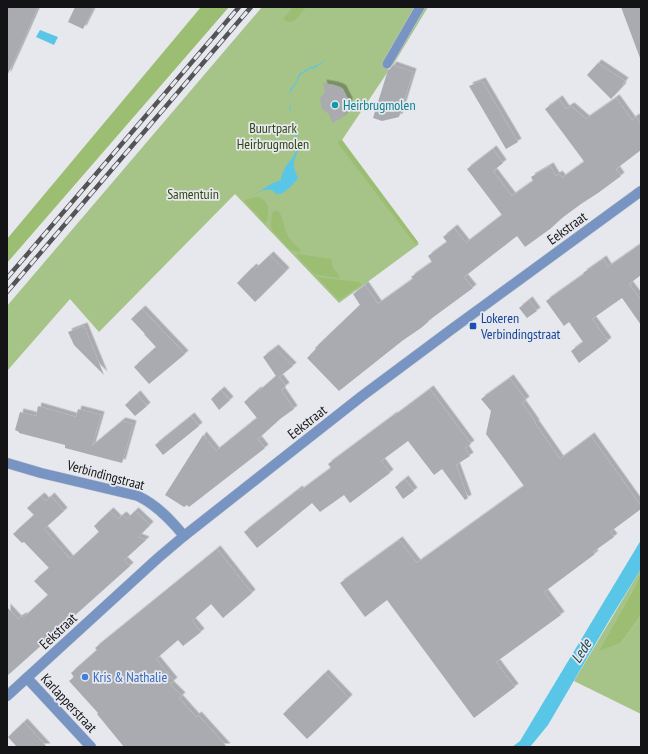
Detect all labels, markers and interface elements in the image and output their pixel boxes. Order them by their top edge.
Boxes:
place label: Heirbrugmolen [343,96,416,114]
marker: Heirbrugmolen [330,100,340,110]
park label: Buurtpark Heirbrugmolen [237,119,309,153]
park label: Samentuin [167,185,219,203]
street label: Eekstraat [544,208,590,248]
place label: Lokeren Verbindingstraat [480,309,561,343]
marker: Lokeren Verbindingstraat [468,321,478,331]
street label: Eekstraat [284,401,330,443]
street label: Verbindingstraat [64,456,147,494]
street label: Eekstraat [36,609,81,653]
water label: Lede [566,635,596,666]
place label: Kris & Nathalie [93,668,167,686]
street label: Karlapperstraat [37,670,101,736]
marker: Kris & Nathalie [80,672,90,682]

